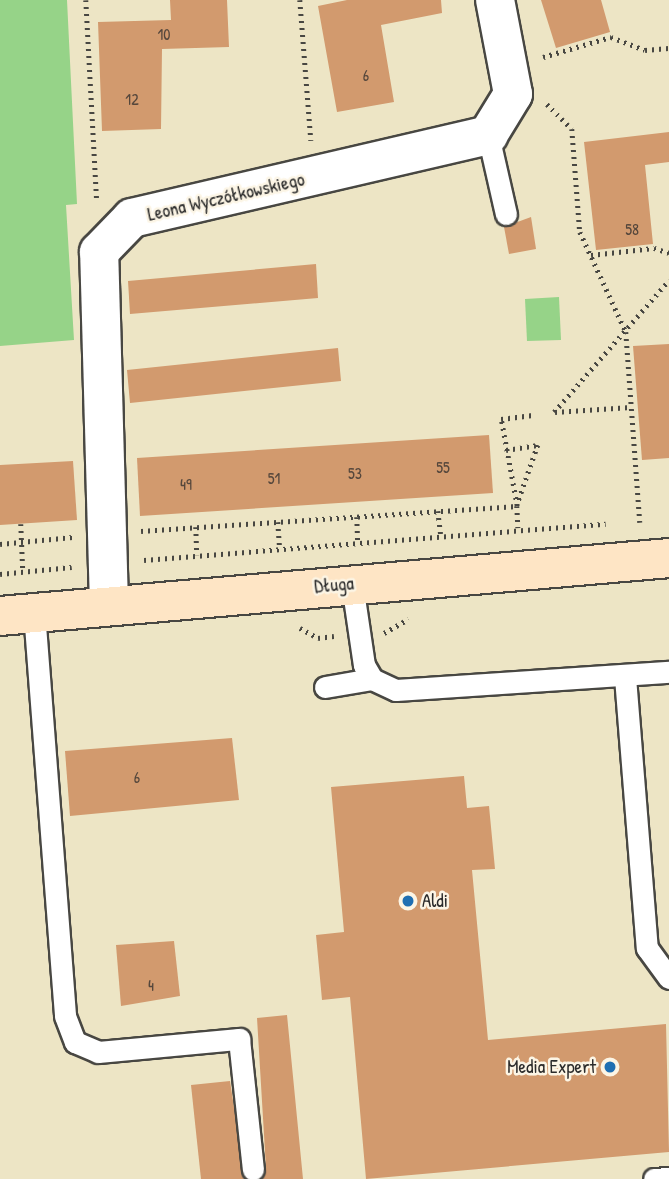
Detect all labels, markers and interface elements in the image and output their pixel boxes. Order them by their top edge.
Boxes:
house number: 10 [158,24,170,44]
house number: 6 [363,65,369,85]
house number: 12 [125,89,139,109]
street label: Leona Wyczółkowskiego [145,168,307,226]
house number: 58 [625,219,639,239]
house number: 55 [436,457,450,477]
house number: 53 [348,463,362,483]
house number: 51 [268,468,280,488]
house number: 49 [180,474,192,494]
street label: Długa [313,572,355,598]
house number: 6 [134,767,140,787]
place label: Aldi [422,890,448,912]
marker: Aldi [400,893,416,909]
house number: 4 [148,975,154,995]
place label: Media Expert [507,1056,596,1078]
marker: Media Expert [602,1059,618,1075]

